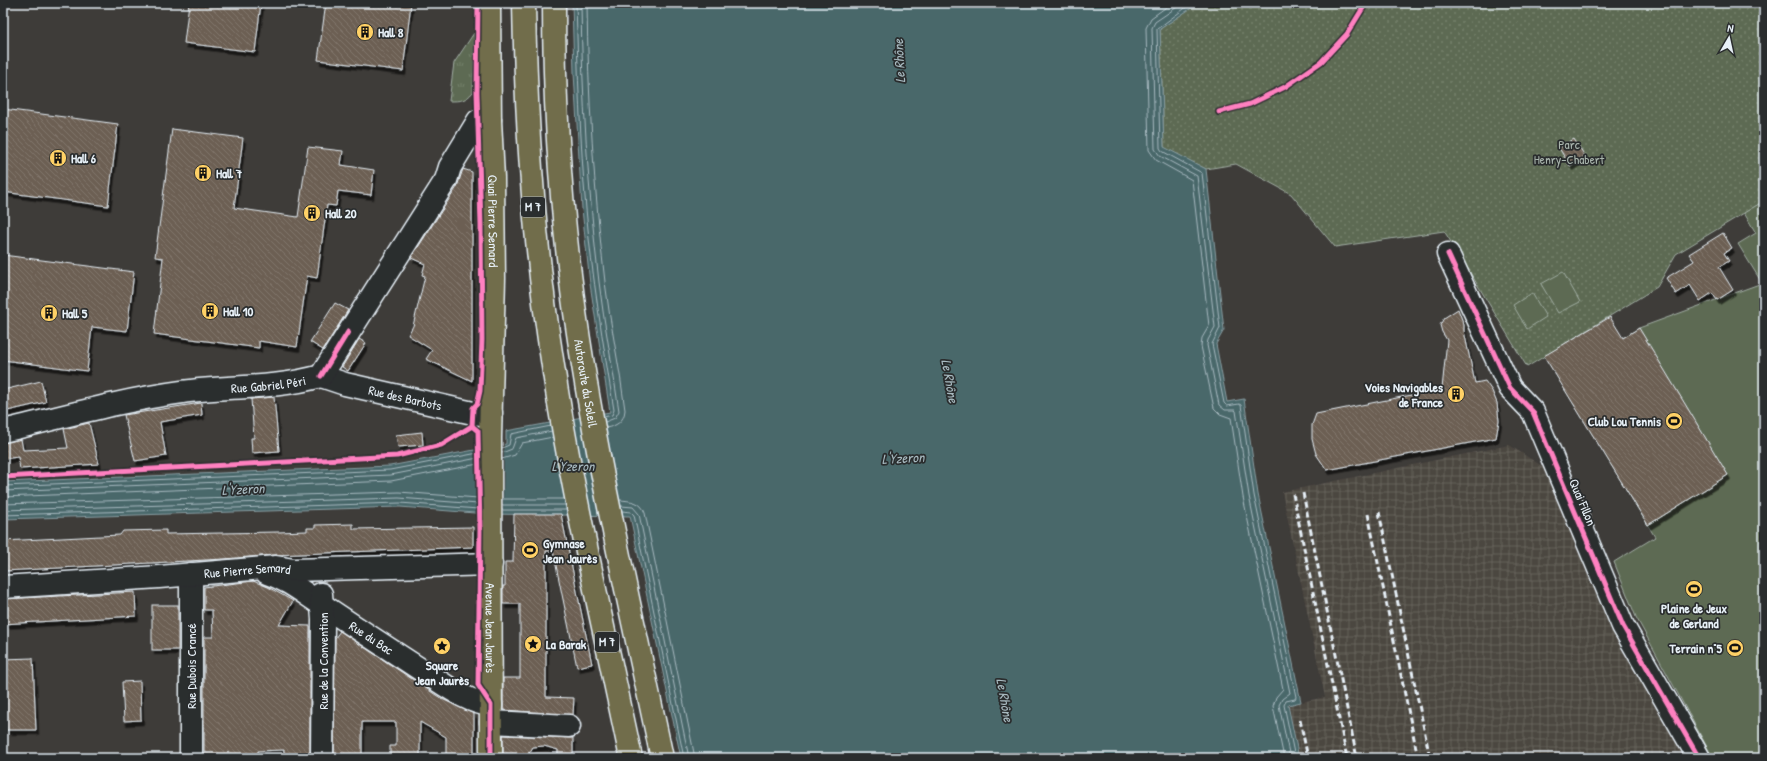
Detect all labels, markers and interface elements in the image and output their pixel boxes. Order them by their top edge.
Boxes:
north arrow [1709,18,1749,58]
text: N [1727,21,1735,36]
building icon: Hall 8 [355,22,375,42]
place label: Hall 8 [378,23,404,41]
water label: Le Rhône [888,37,909,83]
park label: Parc Henry-Chabert [1534,135,1605,168]
building icon: Hall 6 [48,148,68,168]
place label: Hall 6 [71,149,97,167]
building icon: Hall 7 [193,163,213,183]
place label: Hall 7 [216,164,243,182]
street label: Quai Pierre Semard [484,175,503,267]
road number: M 7 [521,197,545,217]
building icon: Hall 20 [302,203,322,223]
place label: Hall 20 [325,204,357,222]
building icon: Hall 10 [200,301,220,321]
place label: Hall 10 [223,302,253,320]
building icon: Hall 5 [39,303,59,323]
place label: Hall 5 [62,304,88,322]
street label: Autoroute du Soleil [570,338,603,429]
water label: Le Rhône [937,358,964,406]
street label: Rue Gabriel Péri [231,371,307,397]
place label: Voies Navigables de France [1364,378,1444,411]
street label: Rue des Barbots [367,381,443,415]
building icon: Voies Navigables de France [1446,384,1466,404]
sports icon: Club Lou Tennis [1664,411,1684,431]
place label: Club Lou Tennis [1588,412,1661,430]
water label: L'Yzeron [881,447,926,468]
water label: L'Yzeron [552,456,596,475]
street label: Quai Fillon [1565,476,1601,528]
water label: L'Yzeron [221,478,266,499]
place label: Gymnase Jean Jaurès [543,534,597,567]
sports icon: Gymnase Jean Jaurès [520,540,540,560]
street label: Rue Pierre Semard [203,558,292,582]
sports icon: Plaine de Jeux de Gerland [1684,579,1704,599]
street label: Avenue Jean Jaurès [481,583,500,673]
place label: Plaine de Jeux de Gerland [1661,599,1727,632]
street label: Rue de la Convention [314,612,332,710]
street label: Rue du Bac [346,616,397,659]
street label: Rue Dubois Crancé [182,623,200,709]
road number: M 7 [595,632,619,652]
place icon: La Barak [523,634,543,654]
place label: La Barak [546,635,587,653]
place icon: Square Jean Jaurès [432,636,452,656]
sports icon: Terrain n°5 [1725,638,1745,658]
place label: Terrain n°5 [1668,639,1722,657]
place label: Square Jean Jaurès [415,656,469,689]
water label: Le Rhône [992,677,1019,725]

